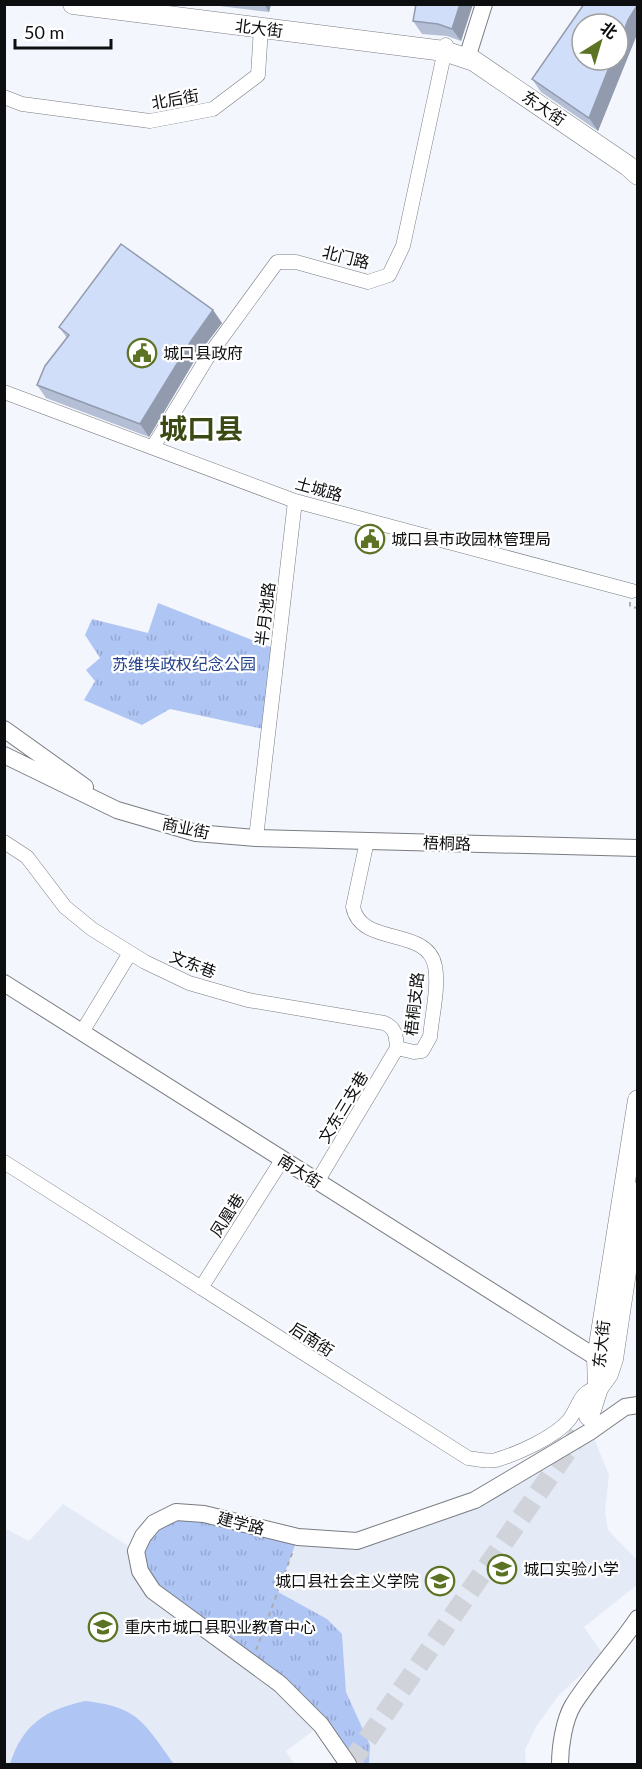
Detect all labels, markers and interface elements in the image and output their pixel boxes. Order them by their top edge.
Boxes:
scale bar [15,12,111,50]
north arrow [570,12,630,72]
street label: 北大街 [234,15,284,40]
text: 北 [597,17,621,42]
text: 50 m [24,21,64,43]
street label: 北后街 [150,85,200,112]
street label: 东大街 [519,86,569,129]
street label: 北门路 [321,241,372,272]
public building icon: 城口县政府 [126,337,158,369]
place label: 城口县政府 [163,343,243,362]
district label: 城口县 [159,411,243,445]
street label: 土城路 [293,473,345,504]
public building icon: 城口县市政园林管理局 [354,523,386,555]
place label: 城口县市政园林管理局 [391,529,551,548]
street label: 半月池路 [251,581,278,647]
park label: 苏维埃政权纪念公园 [112,654,256,673]
street label: 商业街 [161,813,212,842]
street label: 梧桐路 [423,832,471,853]
street label: 文东巷 [167,946,219,981]
street label: 梧桐支路 [401,971,426,1037]
street label: 文东三支巷 [314,1068,371,1146]
street label: 南大街 [275,1150,326,1191]
street label: 凤凰巷 [206,1189,247,1240]
street label: 后南街 [287,1318,338,1360]
street label: 东大街 [589,1319,612,1369]
street label: 建学路 [216,1507,267,1538]
school or university icon: 城口实验小学 [486,1553,518,1585]
place label: 城口实验小学 [523,1559,619,1578]
school or university icon: 城口县社会主义学院 [424,1565,456,1597]
place label: 城口县社会主义学院 [275,1571,419,1590]
school or university icon: 重庆市城口县职业教育中心 [87,1611,119,1643]
place label: 重庆市城口县职业教育中心 [124,1617,316,1636]

